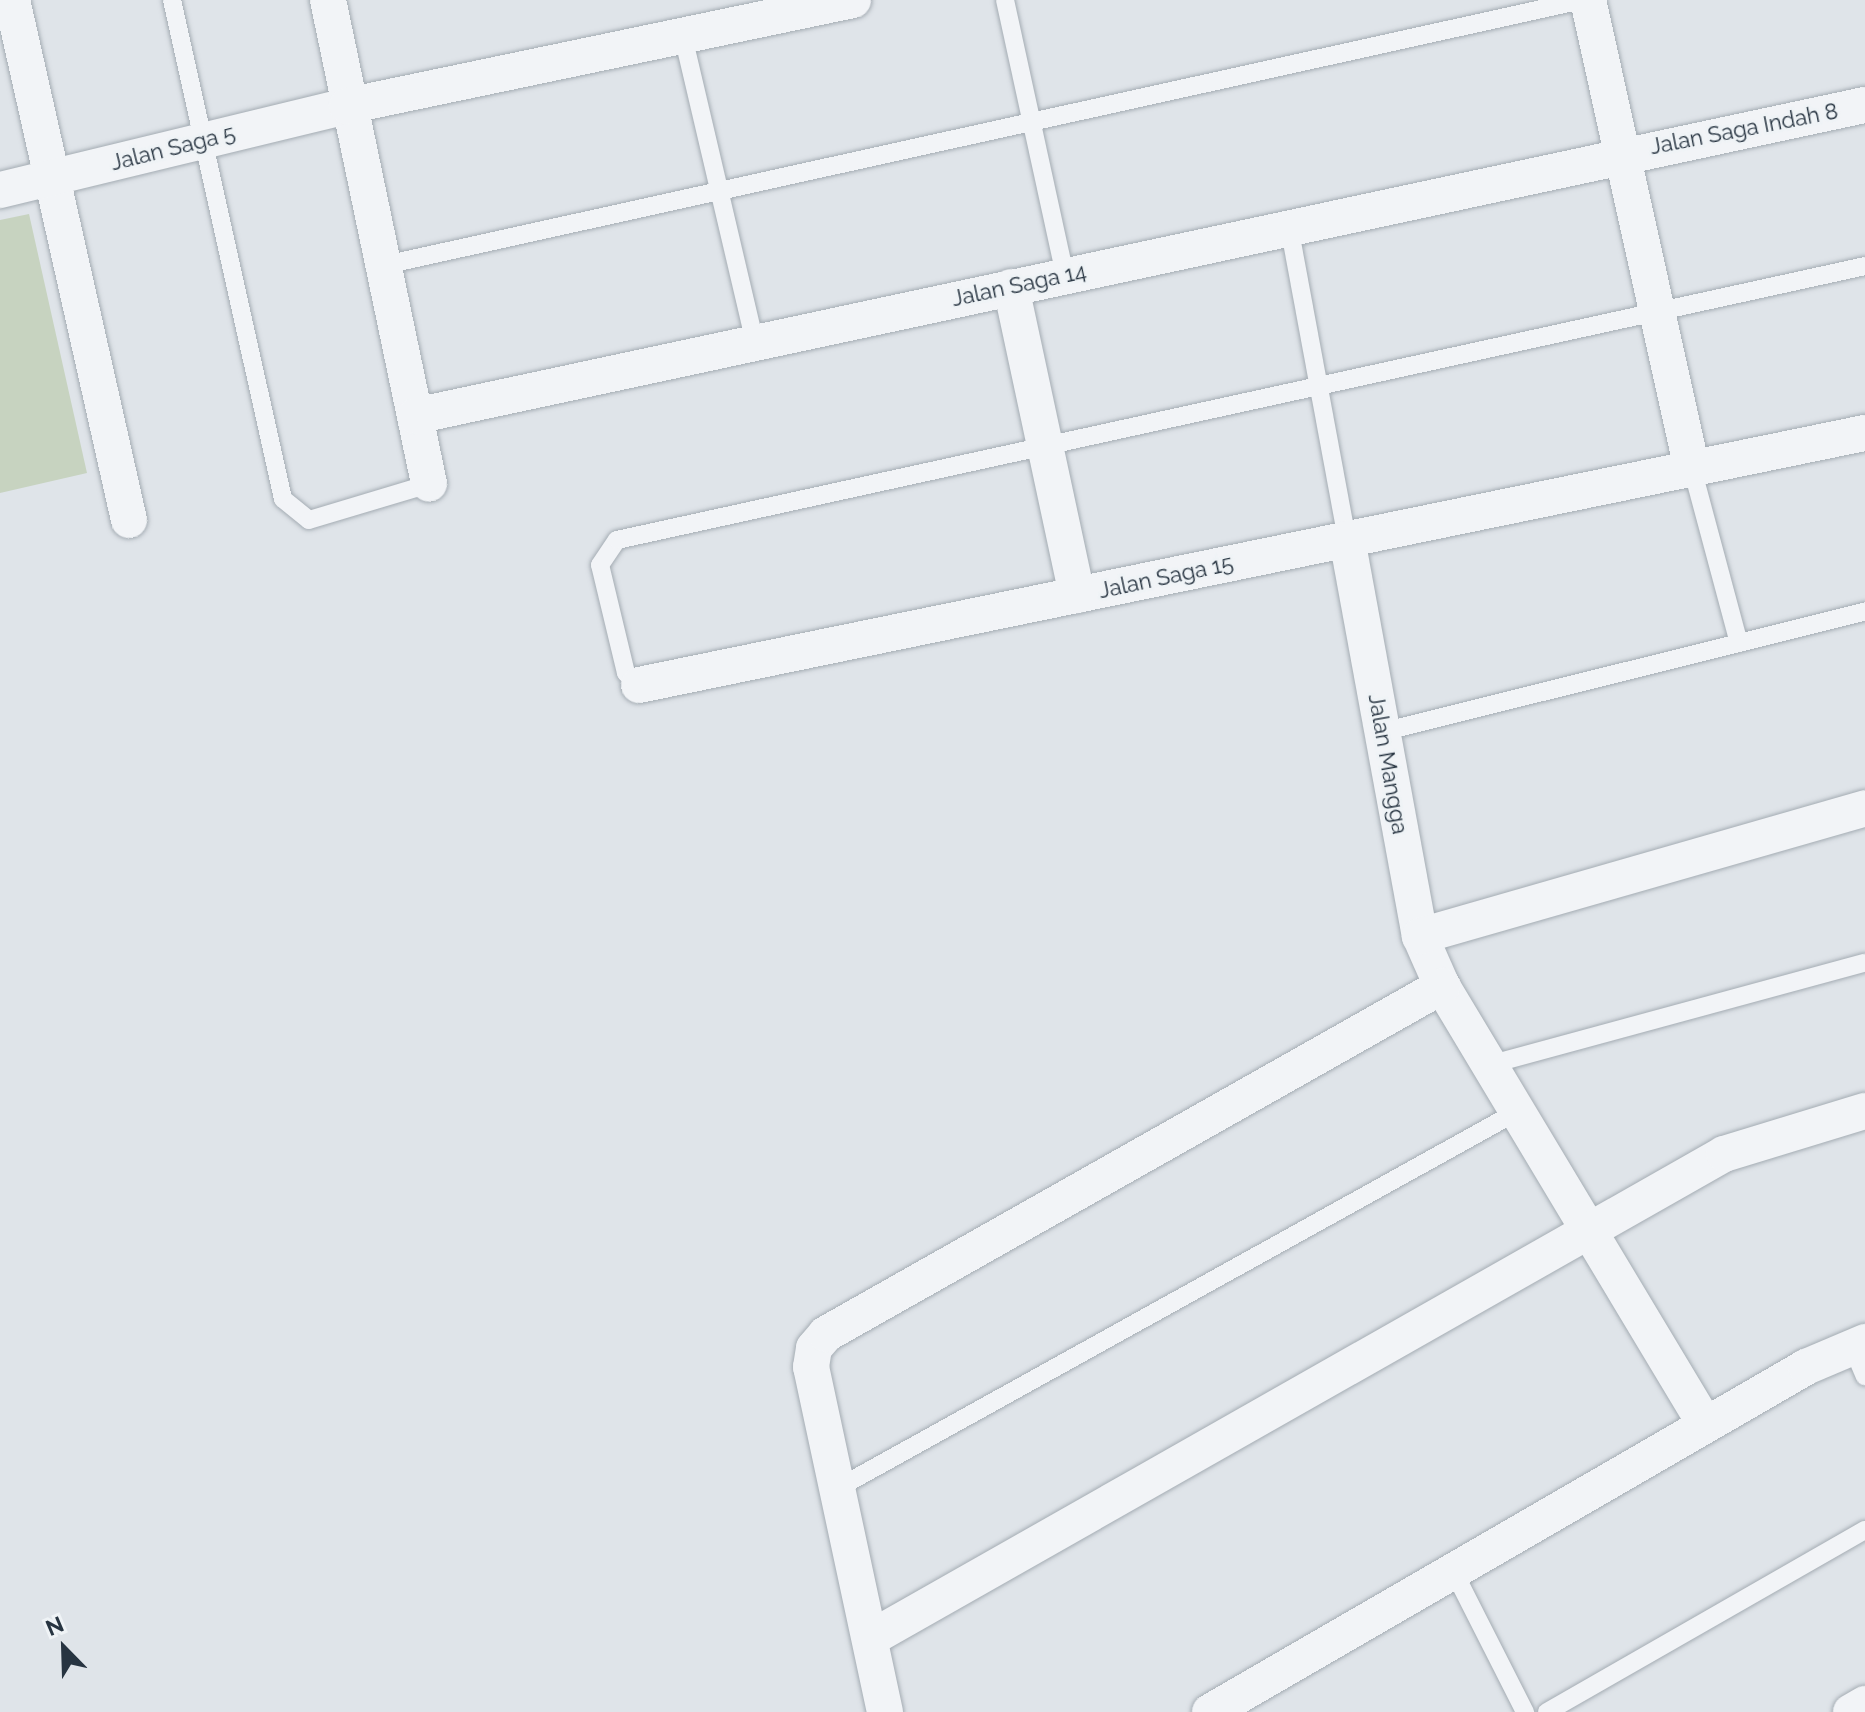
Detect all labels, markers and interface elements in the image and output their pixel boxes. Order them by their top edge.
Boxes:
street label: Jalan Saga Indah 8 [1648,98,1840,160]
street label: Jalan Saga 5 [108,120,238,176]
street label: Jalan Saga 14 [949,258,1089,312]
street label: Jalan Saga 15 [1096,550,1236,604]
street label: Jalan Mangga [1363,692,1413,836]
north arrow [24,1608,104,1688]
text: N [42,1611,67,1641]

